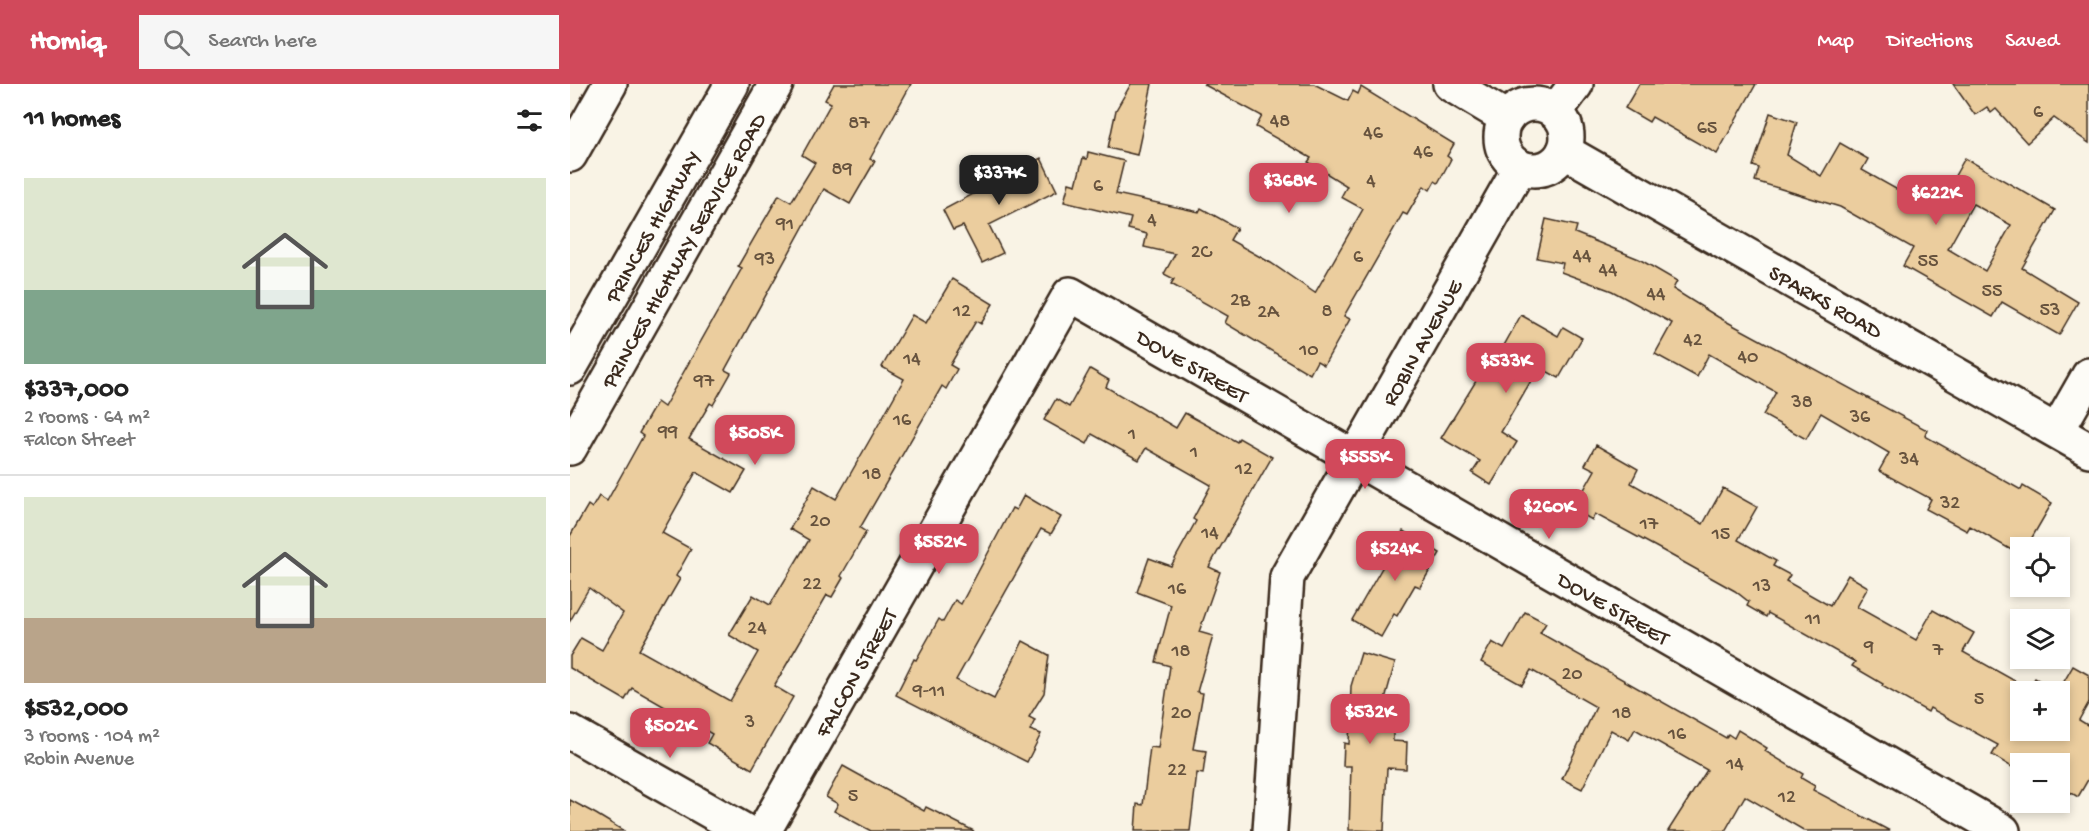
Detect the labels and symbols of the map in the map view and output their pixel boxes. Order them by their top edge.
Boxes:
house number: 6 [2033,102,2044,125]
street label: PRINCES HIGHWAY SERVICE ROAD [597,109,774,395]
house number: 48 [1270,111,1290,134]
house number: 87 [848,113,870,136]
house number: 65 [1697,118,1717,141]
house number: 46 [1363,123,1384,146]
house number: 46 [1413,142,1434,165]
street label: PRINCES HIGHWAY [601,147,708,309]
pin: $337K [957,155,1041,206]
house number: 89 [832,159,852,182]
pin: $368K [1247,163,1331,214]
house number: 4 [1366,171,1376,194]
pin: $622K [1894,175,1978,226]
house number: 6 [1093,176,1104,199]
house number: 4 [1147,210,1157,233]
house number: 91 [775,214,794,237]
house number: 2C [1191,242,1212,265]
house number: 44 [1573,246,1592,269]
house number: 6 [1353,247,1364,270]
house number: 93 [754,249,775,272]
house number: 55 [1917,251,1939,274]
house number: 44 [1599,260,1618,283]
street label: SPARKS ROAD [1763,261,1886,347]
street label: ROBIN AVENUE [1378,275,1471,411]
house number: 55 [1981,281,2003,304]
house number: 44 [1647,284,1666,307]
house number: 2B [1230,290,1251,313]
house number: 53 [2040,300,2060,323]
house number: 12 [952,301,971,324]
house number: 8 [1322,301,1333,324]
house number: 2A [1257,302,1280,325]
street label: DOVE STREET [1129,325,1253,411]
house number: 42 [1683,330,1703,353]
house number: 10 [1298,340,1319,363]
pin: $533K [1464,343,1548,394]
house number: 40 [1738,347,1758,370]
house number: 14 [902,349,921,372]
house number: 97 [693,371,715,394]
house number: 38 [1790,392,1813,415]
house number: 36 [1849,407,1871,430]
house number: 16 [892,410,912,433]
pin: $505K [713,415,797,466]
house number: 99 [657,422,678,445]
house number: 1 [1127,424,1136,447]
pin: $555K [1323,439,1407,490]
house number: 1 [1189,442,1198,465]
house number: 34 [1898,449,1919,472]
house number: 12 [1234,459,1253,482]
house number: 18 [861,464,882,487]
pin: $260K [1507,489,1591,540]
house number: 32 [1939,493,1960,516]
house number: 20 [809,511,831,534]
house number: 17 [1639,514,1659,537]
house number: 14 [1200,523,1219,546]
pin: $552K [897,524,981,575]
house number: 15 [1711,524,1730,547]
pin: $524K [1353,531,1437,582]
street label: DOVE STREET [1550,567,1674,654]
house number: 22 [802,574,822,597]
house number: 13 [1752,576,1771,599]
house number: 16 [1167,579,1187,602]
street label: FALCON STREET [811,604,906,744]
house number: 11 [1804,609,1821,632]
house number: 24 [747,618,767,641]
house number: 9 [1863,637,1874,660]
house number: 7 [1932,640,1944,663]
house number: 18 [1170,641,1191,664]
house number: 20 [1561,664,1583,687]
house number: 9-11 [912,681,945,704]
house number: 5 [1974,689,1984,712]
pin: $532K [1328,694,1412,745]
house number: 20 [1170,703,1192,726]
house number: 18 [1611,703,1632,726]
pin: $502K [628,708,712,759]
house number: 3 [744,712,755,735]
house number: 16 [1667,724,1687,747]
house number: 14 [1725,754,1744,777]
house number: 22 [1167,760,1187,783]
house number: 5 [848,786,858,809]
house number: 12 [1777,787,1796,810]

